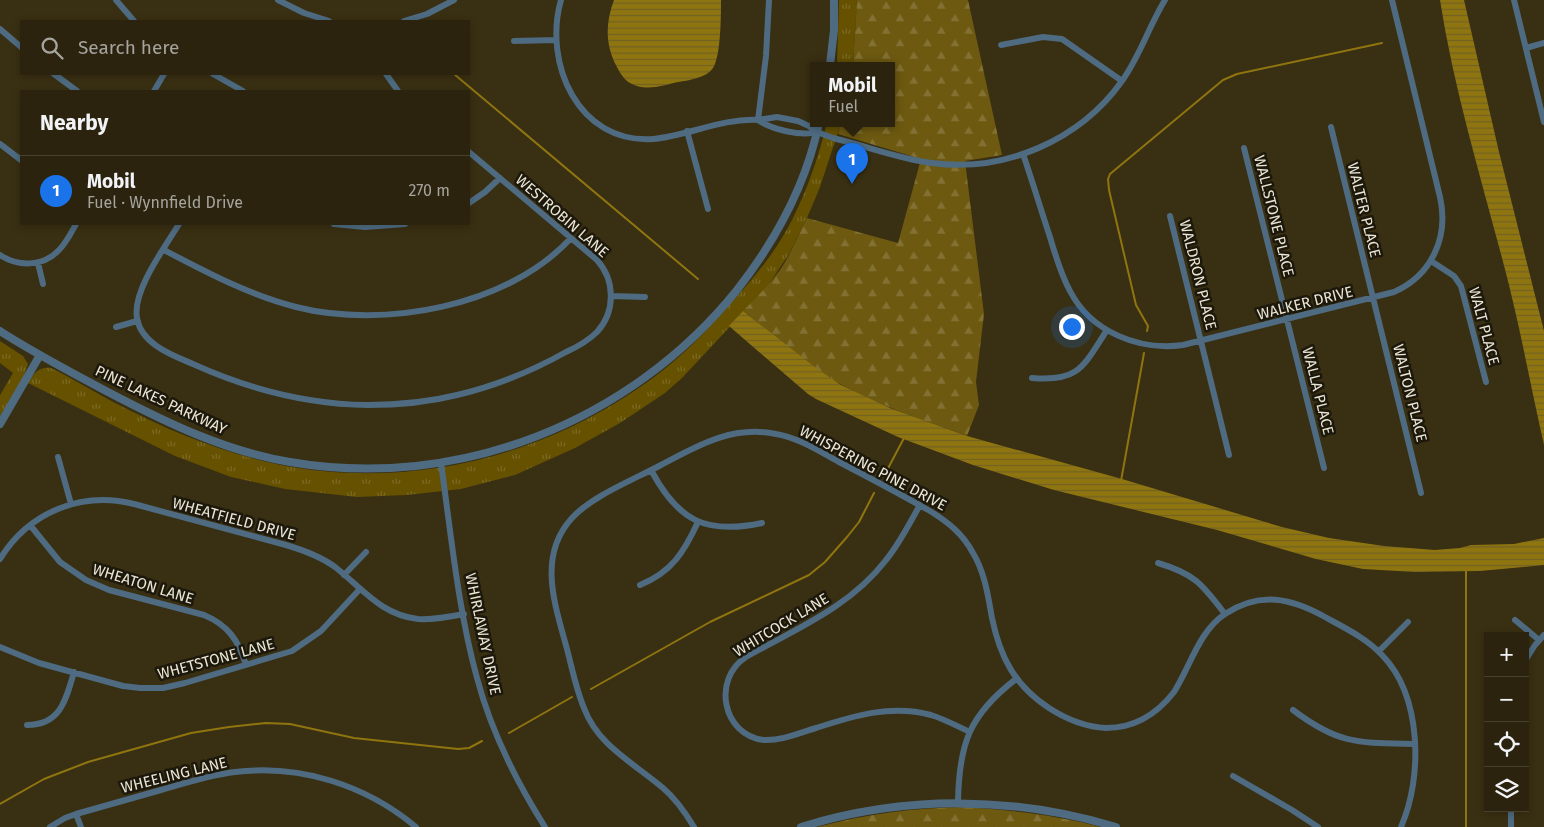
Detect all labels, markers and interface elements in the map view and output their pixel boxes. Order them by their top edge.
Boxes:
search box [20,20,470,75]
icon: search [38,34,66,62]
text: Search here [78,36,179,59]
popup [810,62,895,127]
text: Mobil [828,74,877,97]
text: Fuel [828,97,858,116]
text: Nearby [40,110,108,136]
pin: 1 [836,143,868,184]
street label: WALLSTONE PLACE [1250,153,1298,279]
street label: WALTER PLACE [1344,161,1384,259]
text: Mobil [87,170,135,193]
street label: WESTROBIN LANE [512,171,612,261]
text: 1 [52,181,60,200]
text: 270 m [408,181,450,200]
text: Fuel · Wynnfield Drive [87,193,243,212]
street label: WALDRON PLACE [1176,218,1220,332]
street label: WALKER DRIVE [1255,282,1355,324]
street label: WALT PLACE [1465,285,1503,367]
your location [1059,314,1085,340]
street label: WALTON PLACE [1389,342,1431,444]
street label: WALLA PLACE [1298,345,1338,437]
street label: PINE LAKES PARKWAY [92,362,230,439]
street label: WHISPERING PINE DRIVE [796,422,950,514]
street label: WHEATFIELD DRIVE [170,494,298,544]
street label: WHEATON LANE [90,560,196,608]
street label: WHIRLAWAY DRIVE [461,571,505,697]
street label: WHITCOCK LANE [730,589,832,661]
map controls [1484,632,1529,812]
button: + [1484,632,1529,677]
street label: WHETSTONE LANE [156,635,276,683]
button: − [1484,677,1529,722]
button: locate [1484,722,1529,767]
street label: WHEELING LANE [119,753,229,797]
button: layers [1484,767,1529,812]

